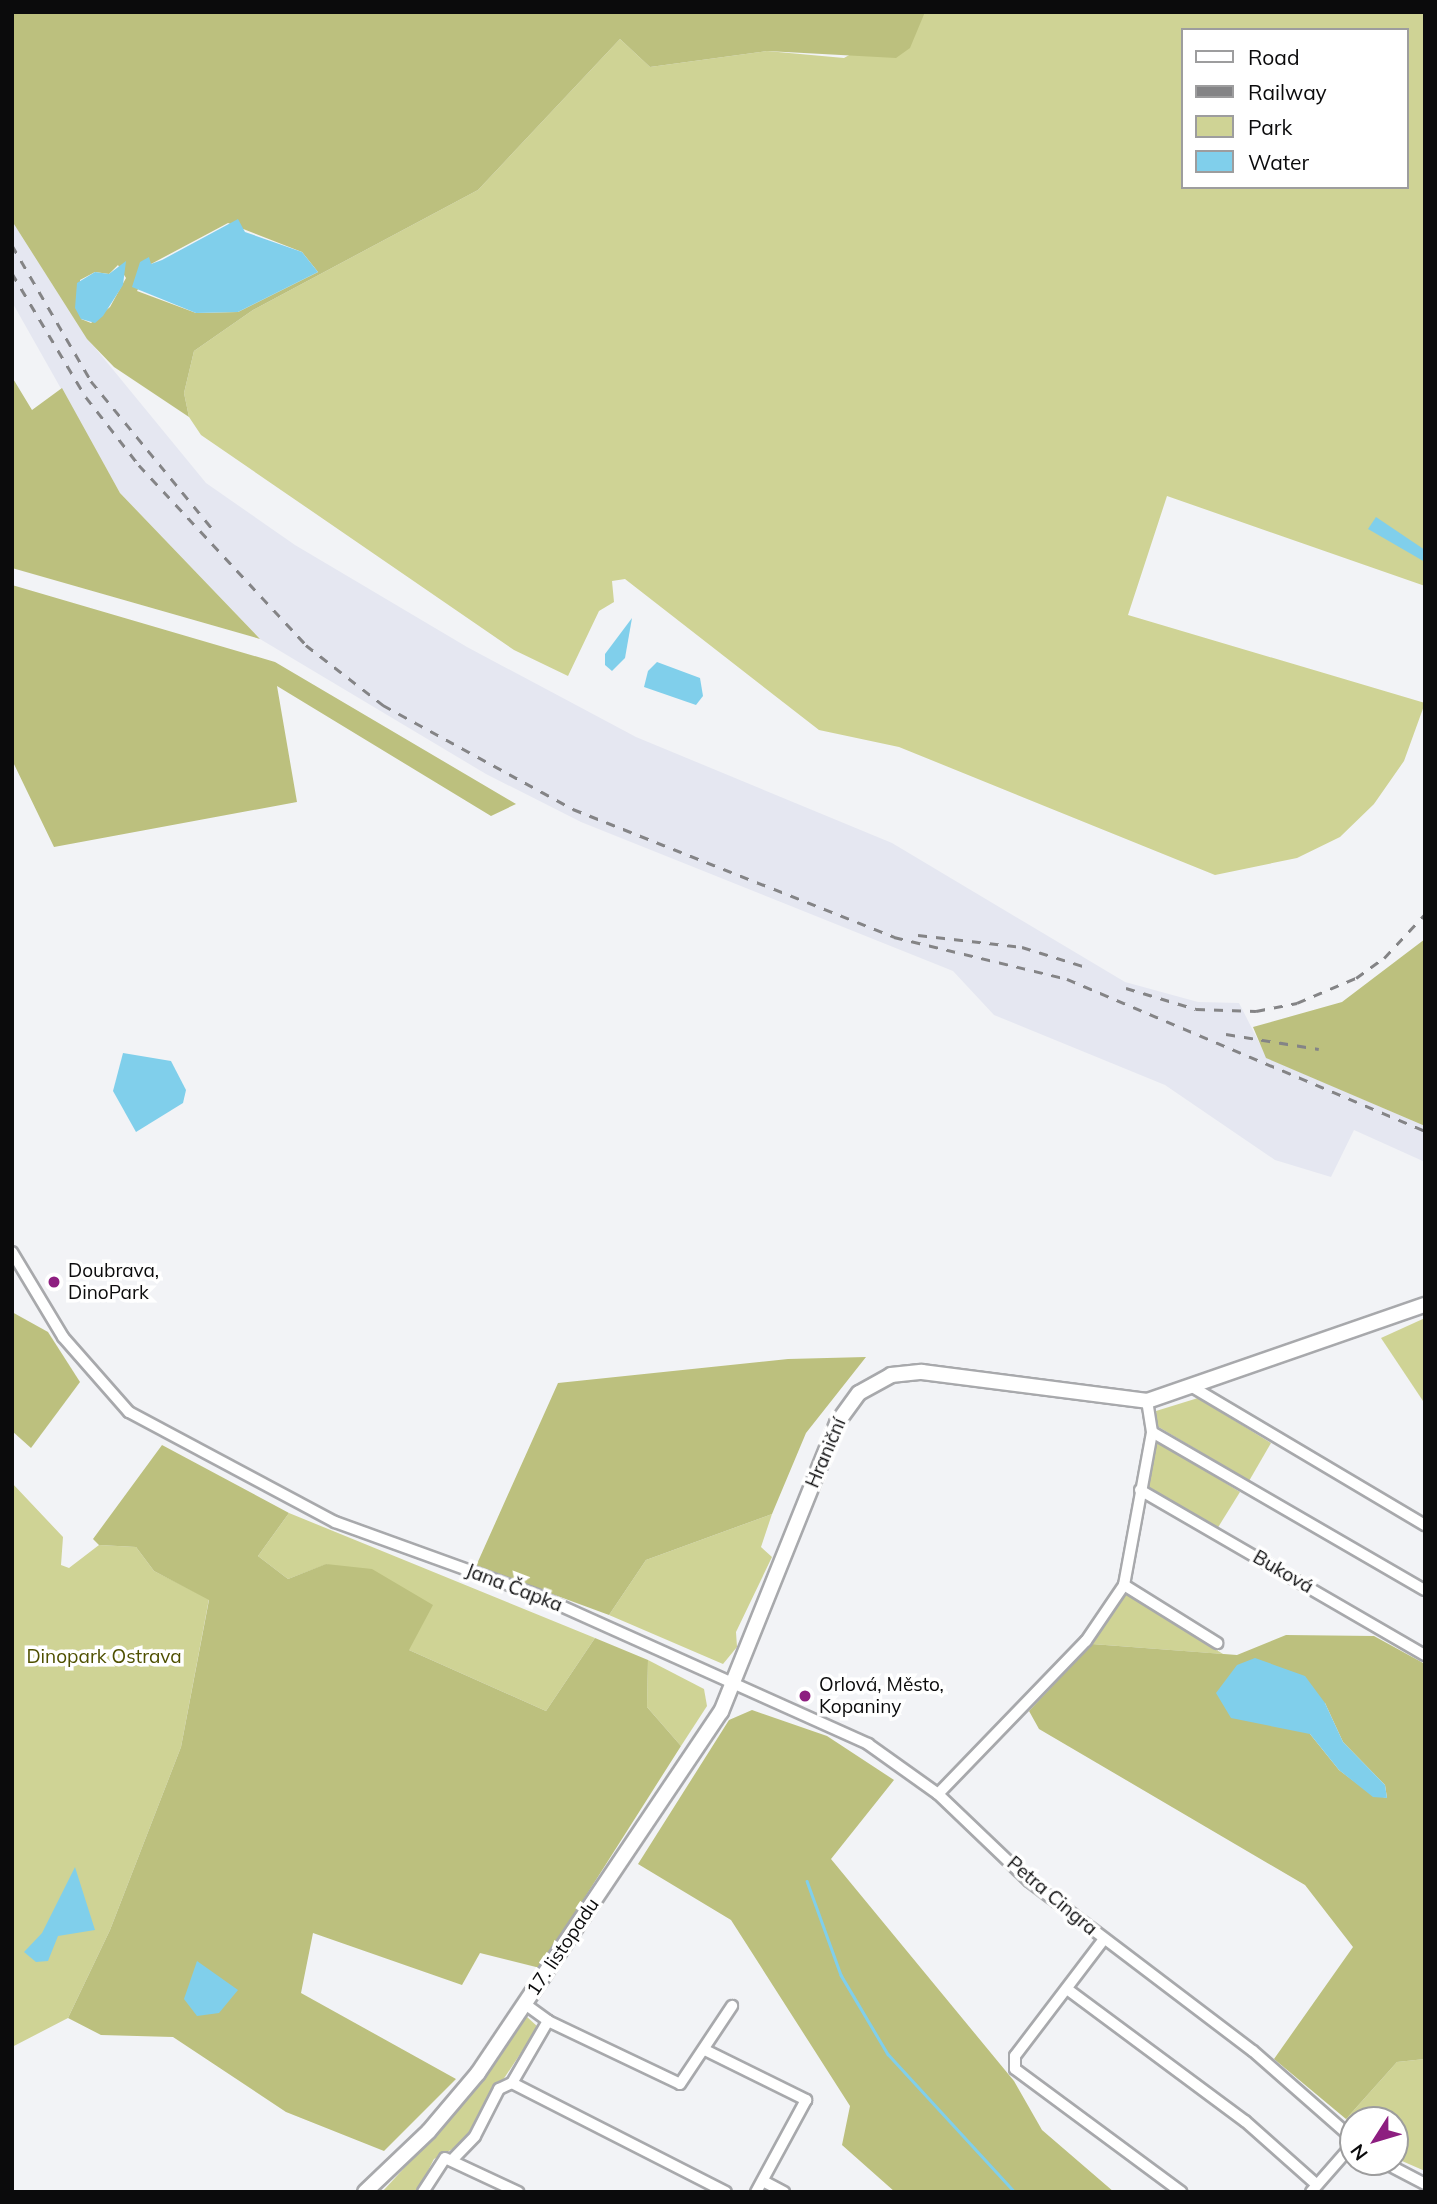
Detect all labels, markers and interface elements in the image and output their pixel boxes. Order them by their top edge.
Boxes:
legend [1182,28,1409,189]
text: Road [1248,44,1299,70]
text: Railway [1248,79,1327,105]
text: Park [1248,114,1292,140]
text: Water [1248,149,1309,175]
place label: Doubrava, DinoPark [68,1260,159,1304]
marker: Doubrava, DinoPark [46,1274,62,1290]
street label: Hraniční [801,1415,851,1491]
street label: Buková [1249,1546,1317,1598]
street label: Jana Čapka [462,1559,566,1617]
park label: Dinopark Ostrava [26,1646,182,1668]
place label: Orlová, Město, Kopaniny [819,1674,944,1718]
marker: Orlová, Město, Kopaniny [797,1688,813,1704]
street label: Petra Cingra [1002,1852,1102,1940]
street label: 17. listopadu [522,1894,604,2000]
north arrow [1339,2106,1409,2176]
text: N [1345,2139,1373,2165]

